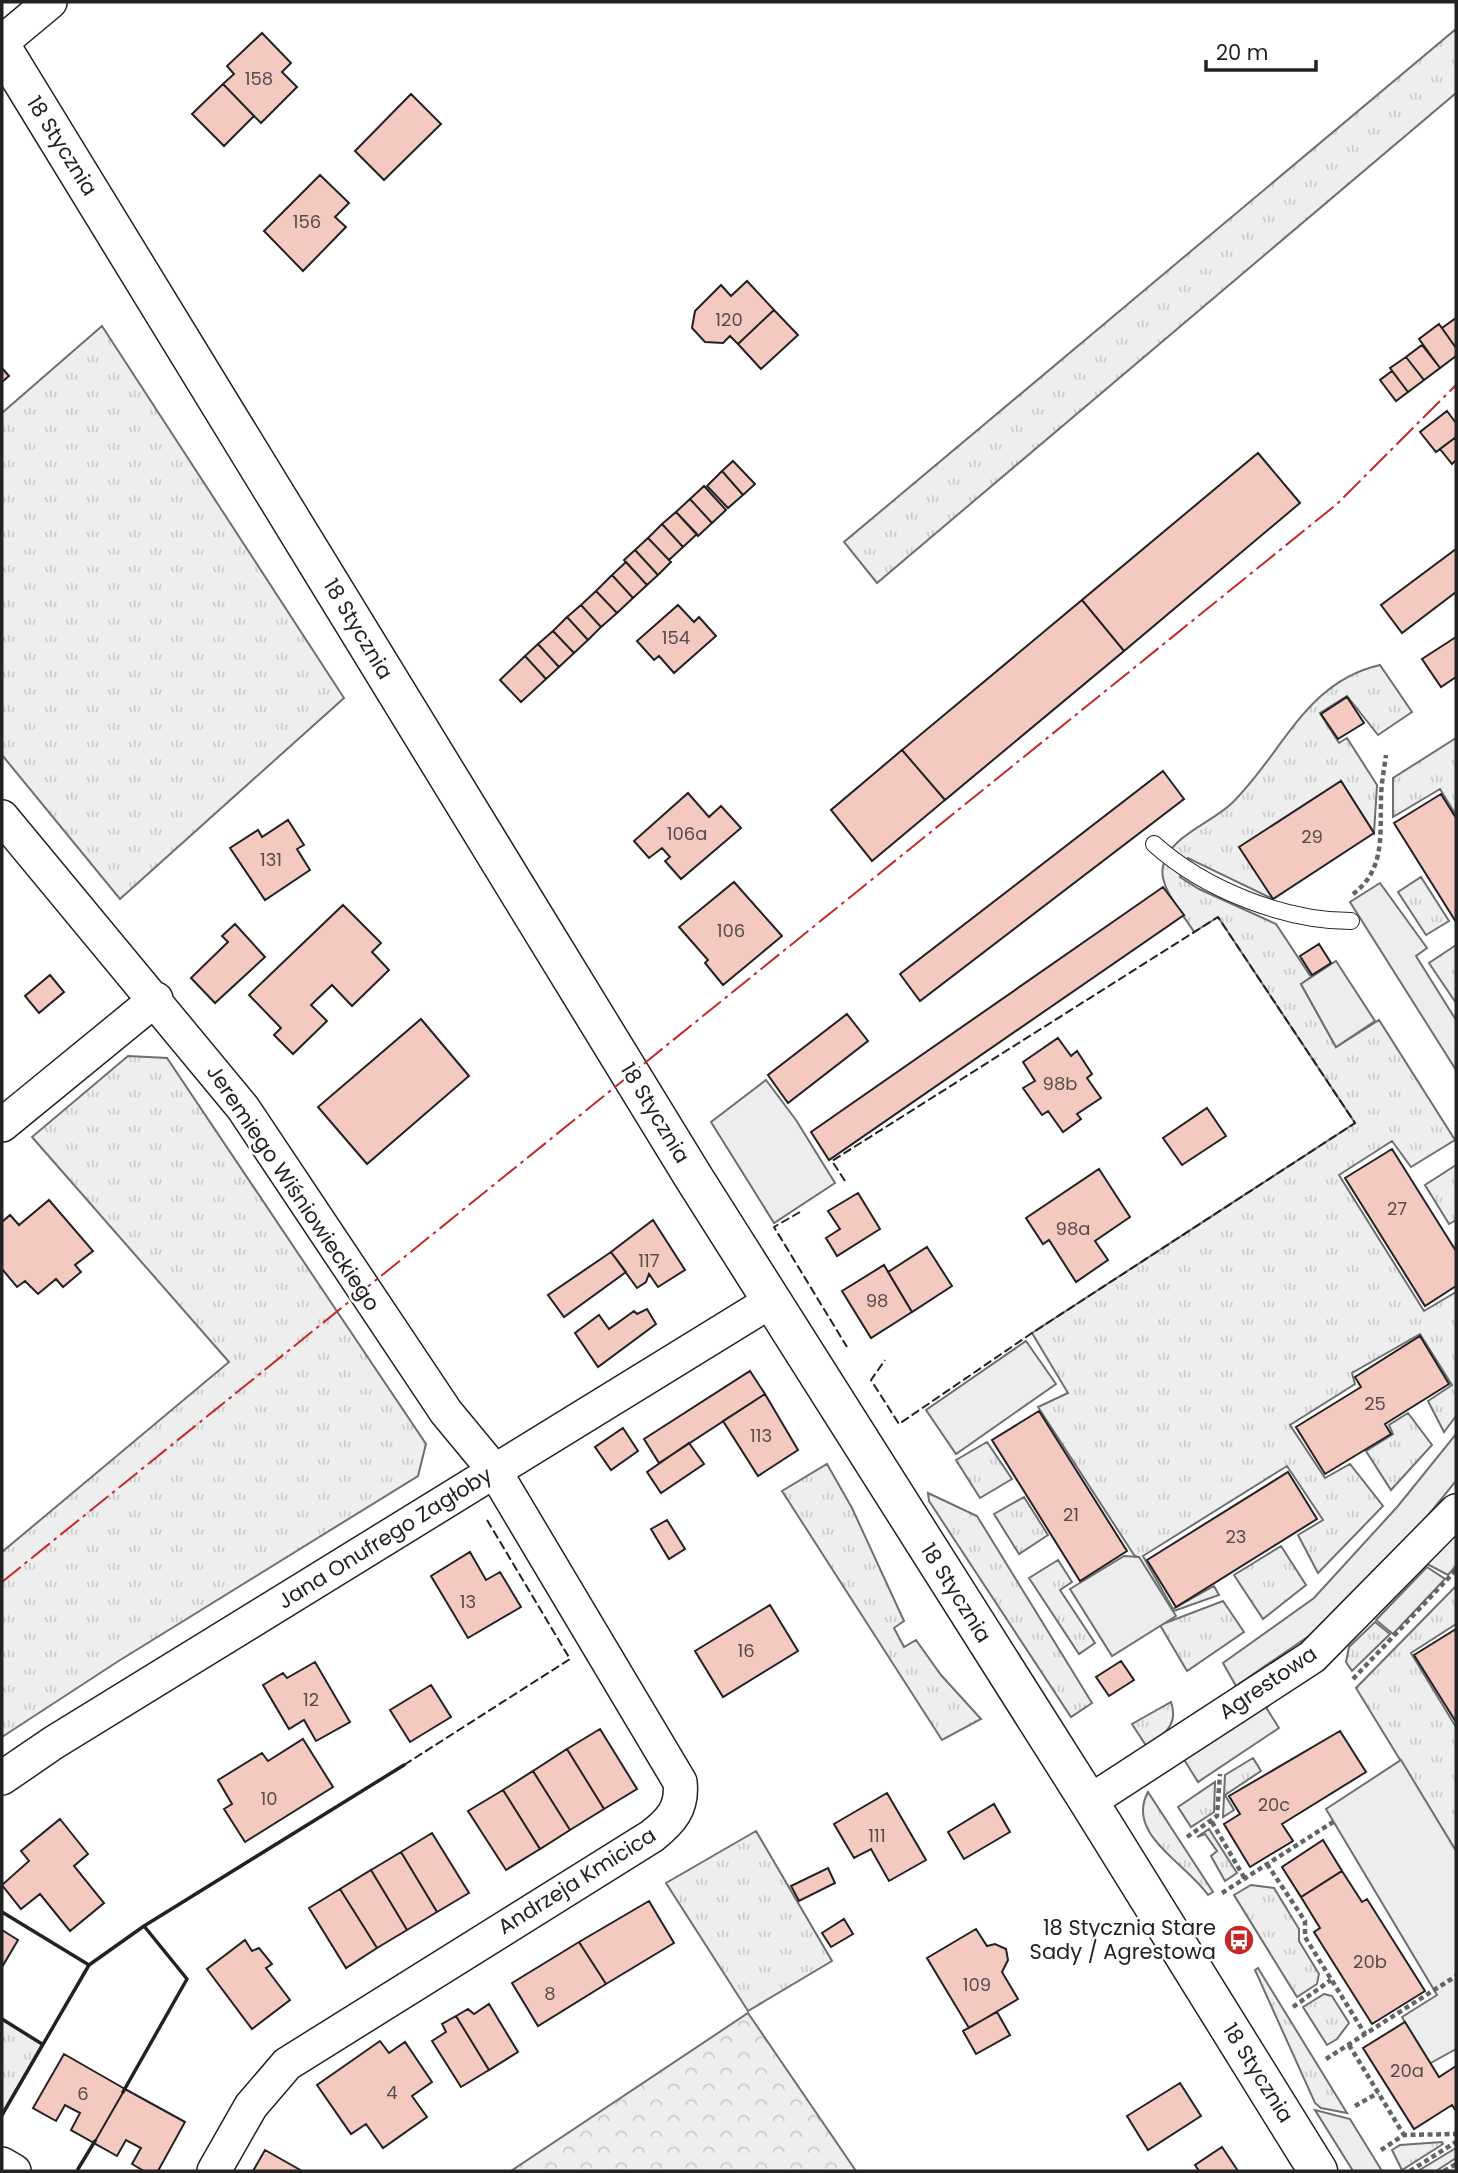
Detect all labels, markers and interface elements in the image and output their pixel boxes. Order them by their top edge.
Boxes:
scale bar [1206,28,1316,72]
text: 20 m [1216,38,1269,67]
house number: 158 [245,66,273,91]
street label: 18 Stycznia [20,90,105,201]
house number: 156 [293,209,321,234]
house number: 120 [715,307,743,332]
street label: 18 Stycznia [317,573,400,684]
house number: 154 [662,625,690,650]
house number: 106a [667,821,707,846]
house number: 29 [1301,824,1323,849]
house number: 131 [260,847,282,872]
house number: 106 [717,918,745,943]
street label: 18 Stycznia [614,1057,697,1168]
street label: Jeremiego Wiśniowieckiego [200,1059,387,1317]
house number: 98b [1043,1071,1077,1096]
house number: 27 [1387,1196,1407,1221]
house number: 98a [1056,1216,1090,1241]
house number: 117 [638,1248,660,1273]
house number: 98 [866,1288,888,1313]
house number: 25 [1364,1391,1386,1416]
house number: 113 [750,1423,772,1448]
street label: Jana Onufrego Zagłoby [272,1460,497,1615]
house number: 21 [1063,1502,1079,1527]
house number: 23 [1226,1524,1246,1549]
street label: 18 Stycznia [914,1537,999,1648]
house number: 13 [460,1589,476,1614]
house number: 16 [737,1638,755,1663]
street label: Agrestowa [1213,1639,1323,1726]
house number: 12 [303,1687,319,1712]
house number: 10 [260,1786,278,1811]
house number: 20c [1258,1792,1290,1817]
street label: Andrzeja Kmicica [492,1820,661,1941]
house number: 111 [868,1823,886,1848]
place label: 18 Stycznia Stare Sady / Agrestowa [1030,1913,1216,1966]
bus stop icon: 18 Stycznia Stare Sady / Agrestowa [1222,1923,1256,1957]
house number: 20b [1353,1949,1387,1974]
house number: 109 [963,1972,991,1997]
house number: 8 [544,1981,556,2006]
street label: 18 Stycznia [1216,2017,1301,2128]
house number: 20a [1390,2058,1424,2083]
house number: 4 [386,2080,398,2105]
house number: 6 [77,2081,89,2106]

